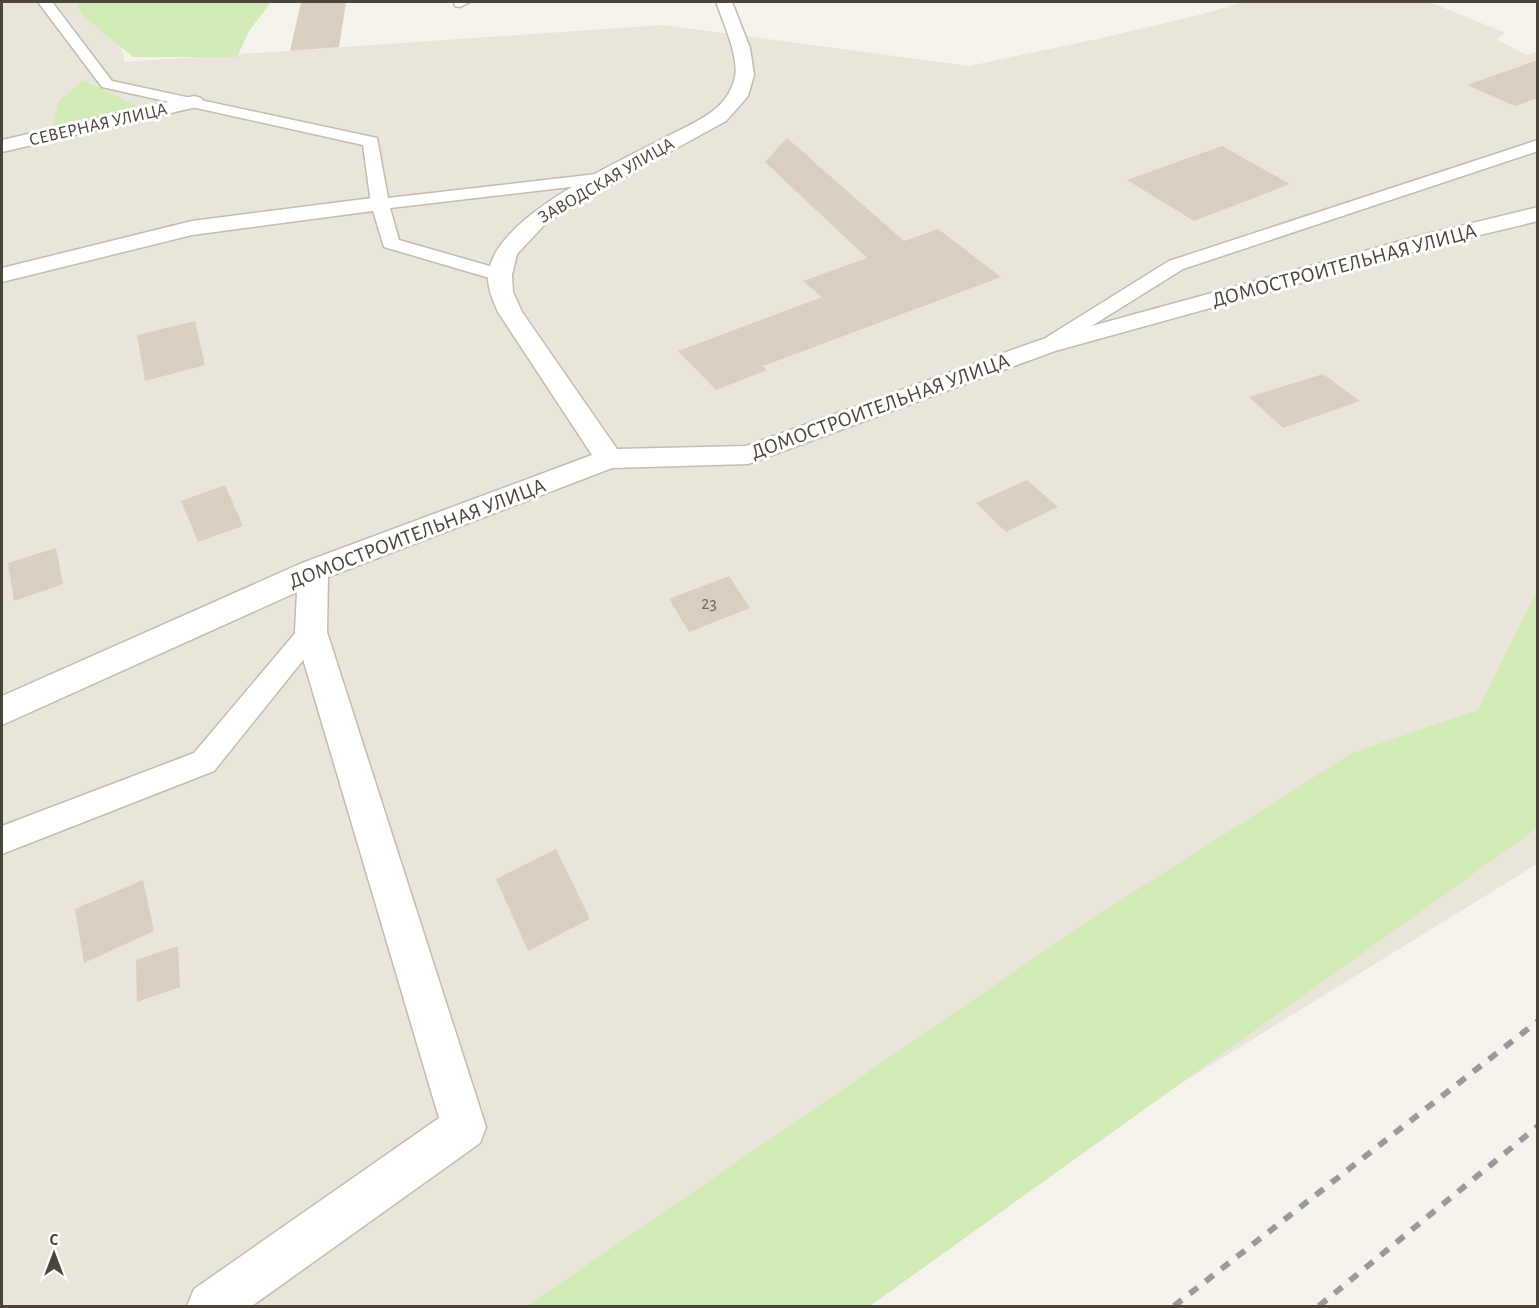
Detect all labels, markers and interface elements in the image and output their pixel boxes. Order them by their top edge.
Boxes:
street label: СЕВЕРНАЯ УЛИЦА [27,100,169,150]
street label: ЗАВОДСКАЯ УЛИЦА [536,135,678,227]
street label: ДОМОСТРОИТЕЛЬНАЯ УЛИЦА [1209,220,1479,311]
street label: ДОМОСТРОИТЕЛЬНАЯ УЛИЦА [748,350,1012,463]
street label: ДОМОСТРОИТЕЛЬНАЯ УЛИЦА [286,475,548,592]
house number: 23 [701,595,717,613]
north arrow [24,1224,84,1284]
text: С [50,1232,59,1248]

